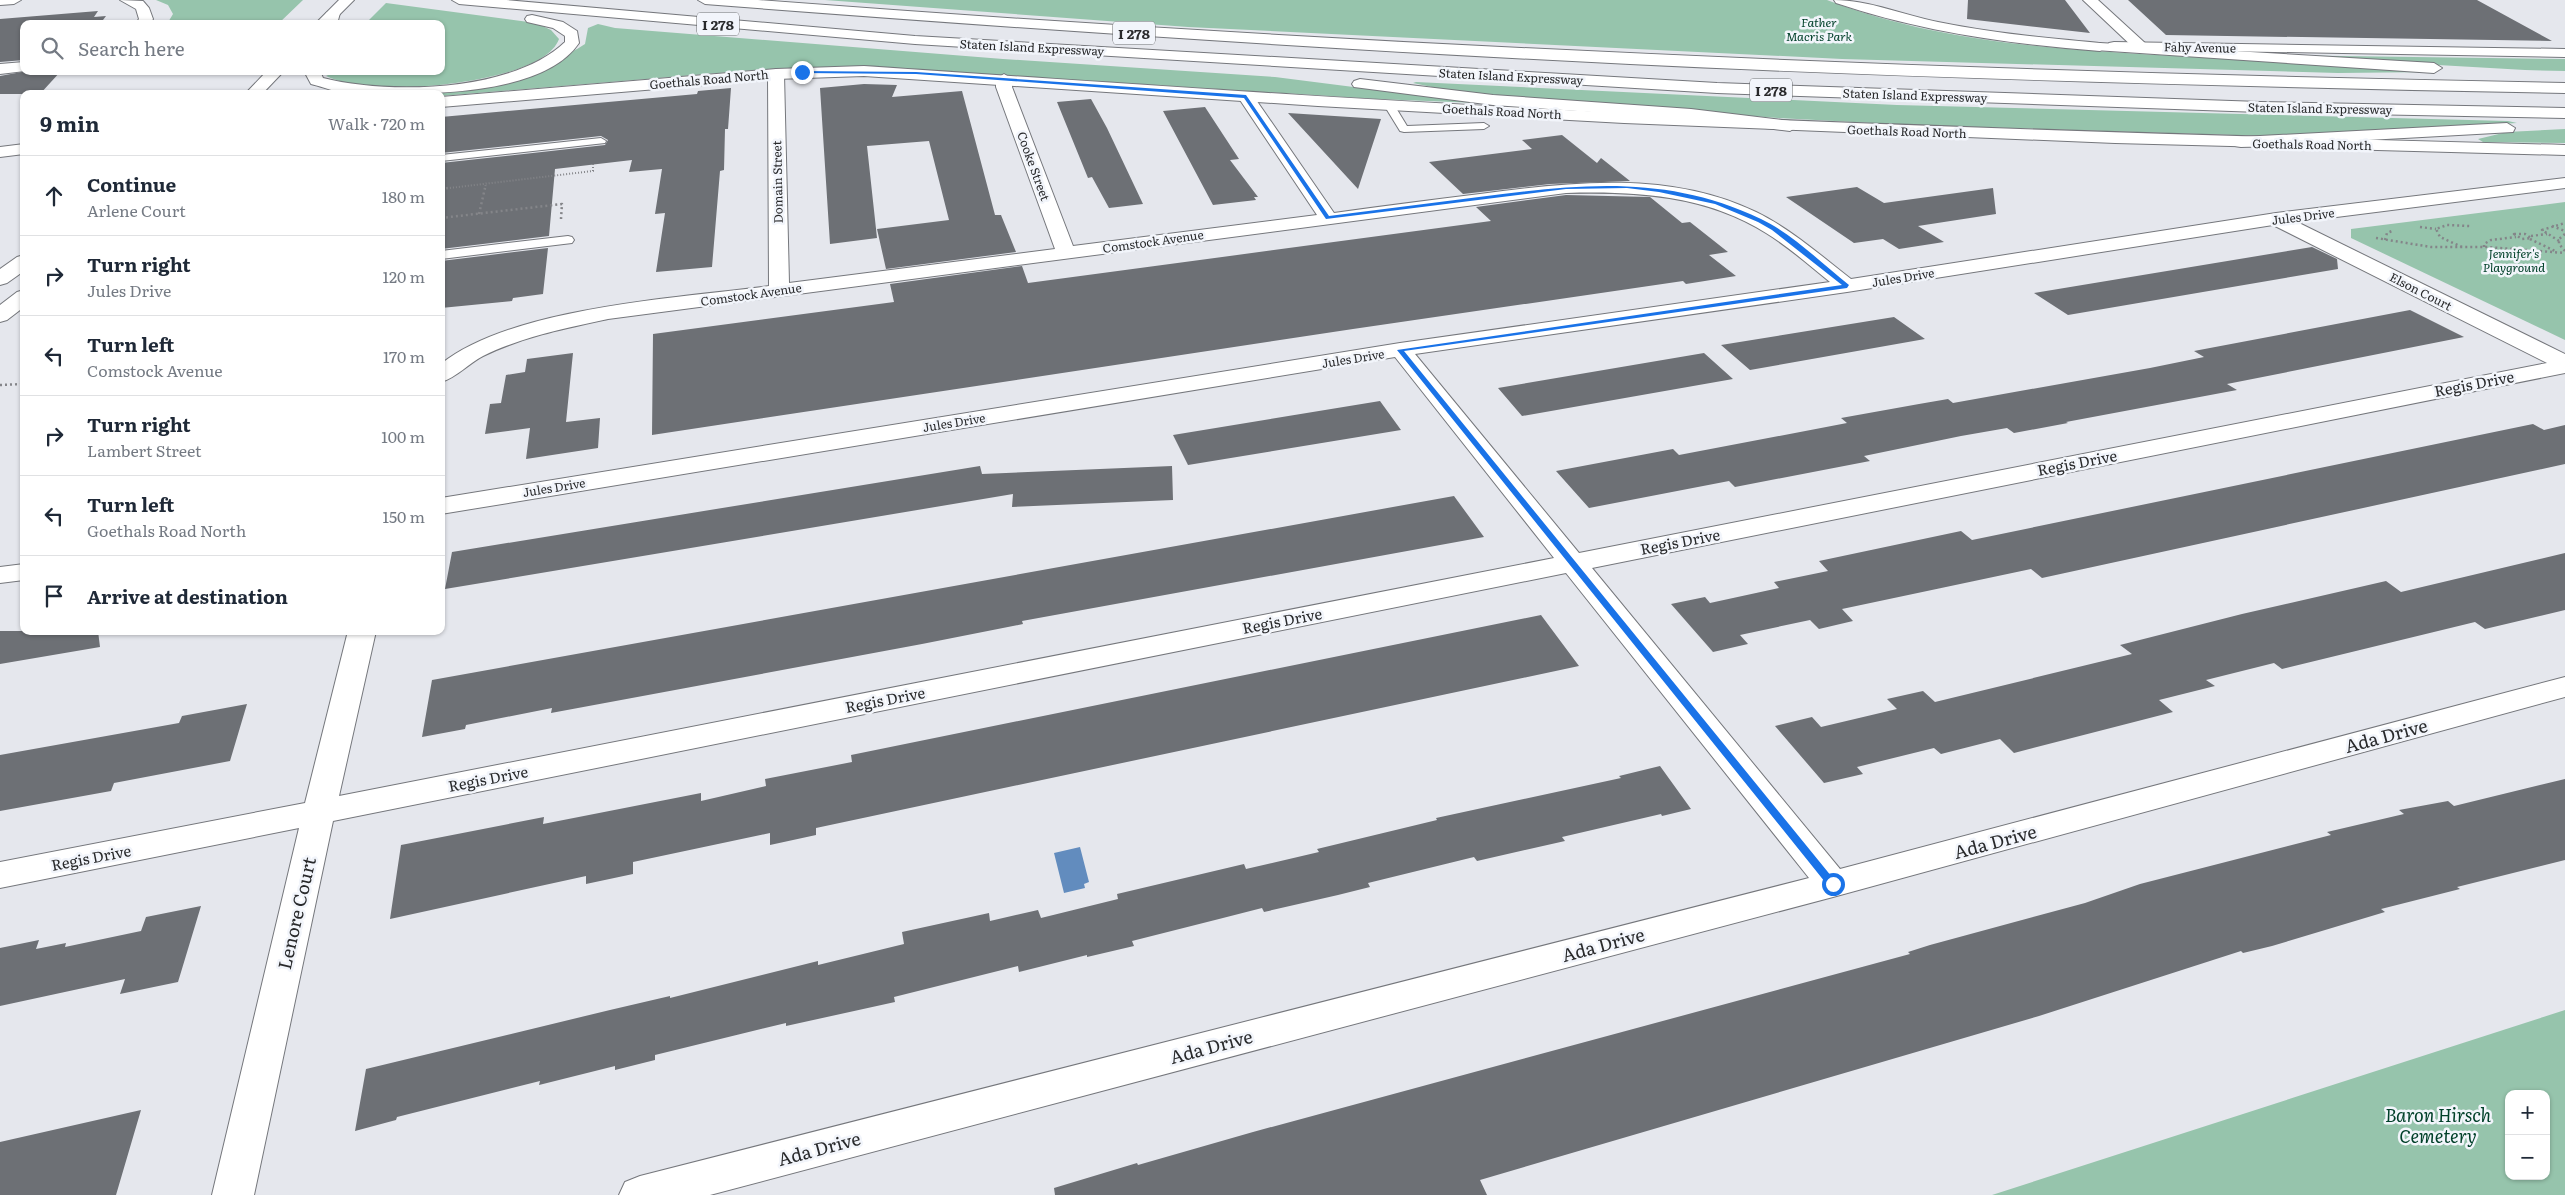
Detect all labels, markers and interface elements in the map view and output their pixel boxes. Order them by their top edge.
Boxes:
road number: I 278 [697,12,739,36]
park label: Father Macris Park [1786,13,1852,45]
search box [20,20,445,75]
road number: I 278 [1113,22,1155,44]
icon: search [38,34,66,62]
text: Search here [78,34,185,62]
street label: Staten Island Expressway [959,34,1105,60]
street label: Fahy Avenue [2164,37,2236,57]
route end [791,61,814,84]
street label: Staten Island Expressway [1438,63,1584,89]
street label: Goethals Road North [649,65,769,93]
road number: I 278 [1750,78,1792,102]
street label: Staten Island Expressway [1842,83,1988,107]
street label: Staten Island Expressway [2248,98,2393,118]
street label: Goethals Road North [1442,99,1562,123]
text: 9 min [40,107,100,138]
text: Walk · 720 m [328,111,425,135]
street label: Goethals Road North [1847,120,1967,142]
street label: Cooke Street [1013,129,1055,203]
street label: Goethals Road North [2252,134,2372,154]
street label: Domain Street [767,140,787,224]
text: Continue [87,170,176,198]
icon: ahead [40,182,68,210]
text: 180 m [382,184,425,208]
text: Arlene Court [87,198,186,222]
street label: Jules Drive [2271,203,2335,229]
street label: Comstock Avenue [1101,225,1205,257]
park label: Jennifer's Playground [2483,244,2545,276]
text: Turn right [87,250,191,278]
icon: right [40,262,68,290]
street label: Jules Drive [1870,263,1936,291]
text: 120 m [382,264,425,288]
street label: Elson Court [2387,268,2455,314]
text: Jules Drive [87,278,171,302]
street label: Comstock Avenue [699,278,803,310]
text: Turn left [87,330,174,358]
icon: left [40,342,68,370]
text: 170 m [383,344,425,368]
street label: Jules Drive [1320,344,1386,372]
text: Comstock Avenue [87,358,223,382]
street label: Regis Drive [2432,364,2516,402]
street label: Jules Drive [921,408,987,436]
text: Turn right [87,410,191,438]
icon: right [40,422,68,450]
text: 100 m [381,424,425,448]
text: Lambert Street [87,438,202,462]
street label: Regis Drive [2035,443,2119,481]
street label: Jules Drive [521,473,587,501]
text: Turn left [87,490,174,518]
icon: left [40,502,68,530]
text: 150 m [382,504,425,528]
text: Goethals Road North [87,518,246,542]
street label: Regis Drive [1638,522,1722,560]
icon: arrive [40,582,68,610]
text: Arrive at destination [87,582,288,610]
street label: Regis Drive [1240,601,1324,639]
street label: Regis Drive [843,680,927,718]
street label: Ada Drive [2342,711,2430,759]
street label: Regis Drive [446,759,530,797]
street label: Ada Drive [1951,817,2039,865]
street label: Regis Drive [49,838,133,876]
street label: Lenore Court [270,854,322,972]
route start [1822,873,1845,896]
street label: Ada Drive [1559,920,1647,968]
street label: Ada Drive [1167,1022,1255,1070]
map controls [2505,1090,2550,1180]
button: + [2505,1090,2550,1135]
park label: Baron Hirsch Cemetery [2385,1101,2491,1149]
street label: Ada Drive [775,1124,863,1172]
button: − [2505,1135,2550,1180]

